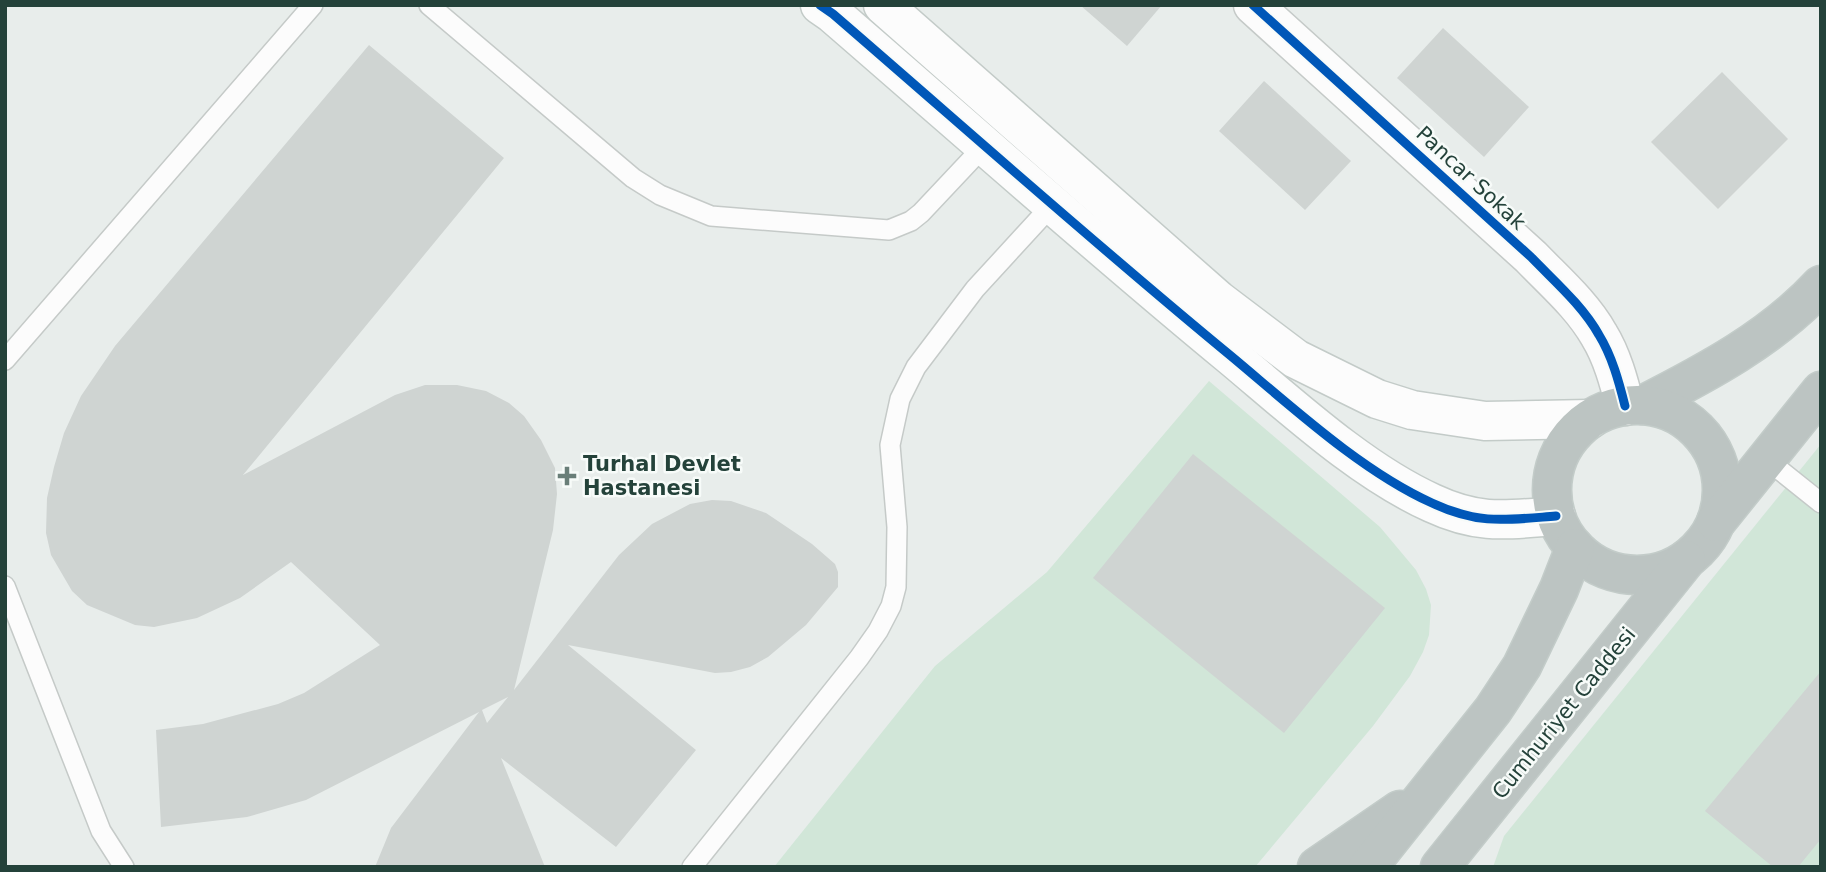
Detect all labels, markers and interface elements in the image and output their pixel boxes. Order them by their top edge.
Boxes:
street label: Pancar Sokak [1411,121,1531,235]
place label: Turhal Devlet Hastanesi [583,452,741,500]
marker: Turhal Devlet Hastanesi [557,466,577,486]
street label: Cumhuriyet Caddesi [1487,622,1641,804]

